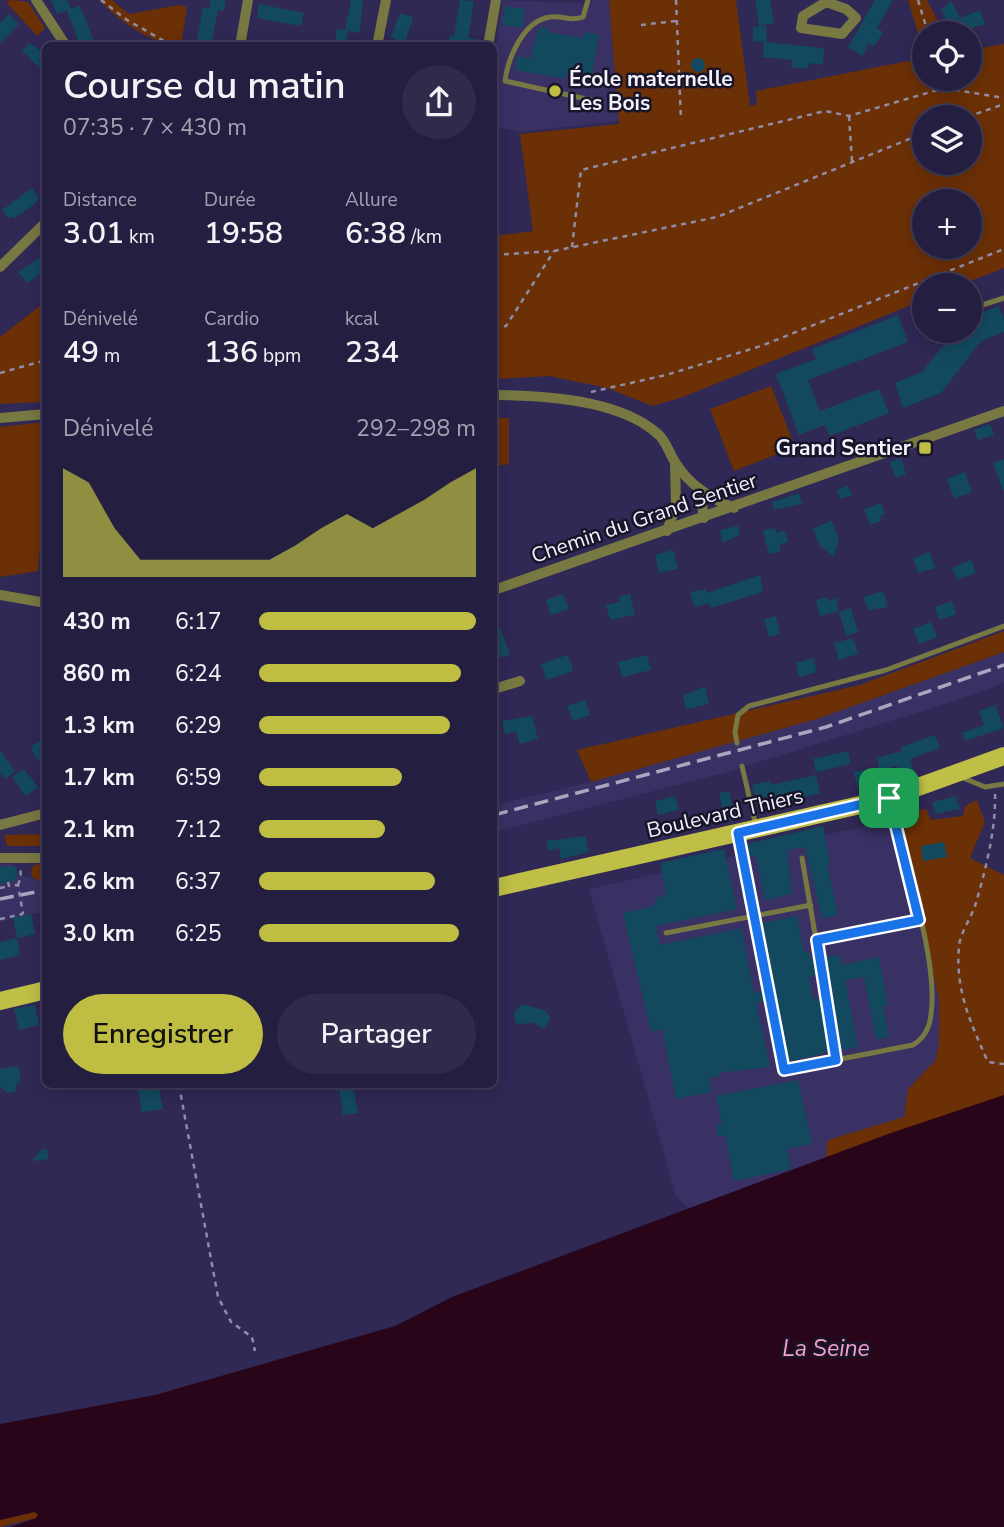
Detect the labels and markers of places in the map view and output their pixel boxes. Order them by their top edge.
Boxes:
place label: École maternelle Les Bois [569,65,733,117]
marker: École maternelle Les Bois [547,83,563,99]
place label: Grand Sentier [775,434,912,462]
marker: Grand Sentier [917,440,933,456]
pin [859,768,919,828]

